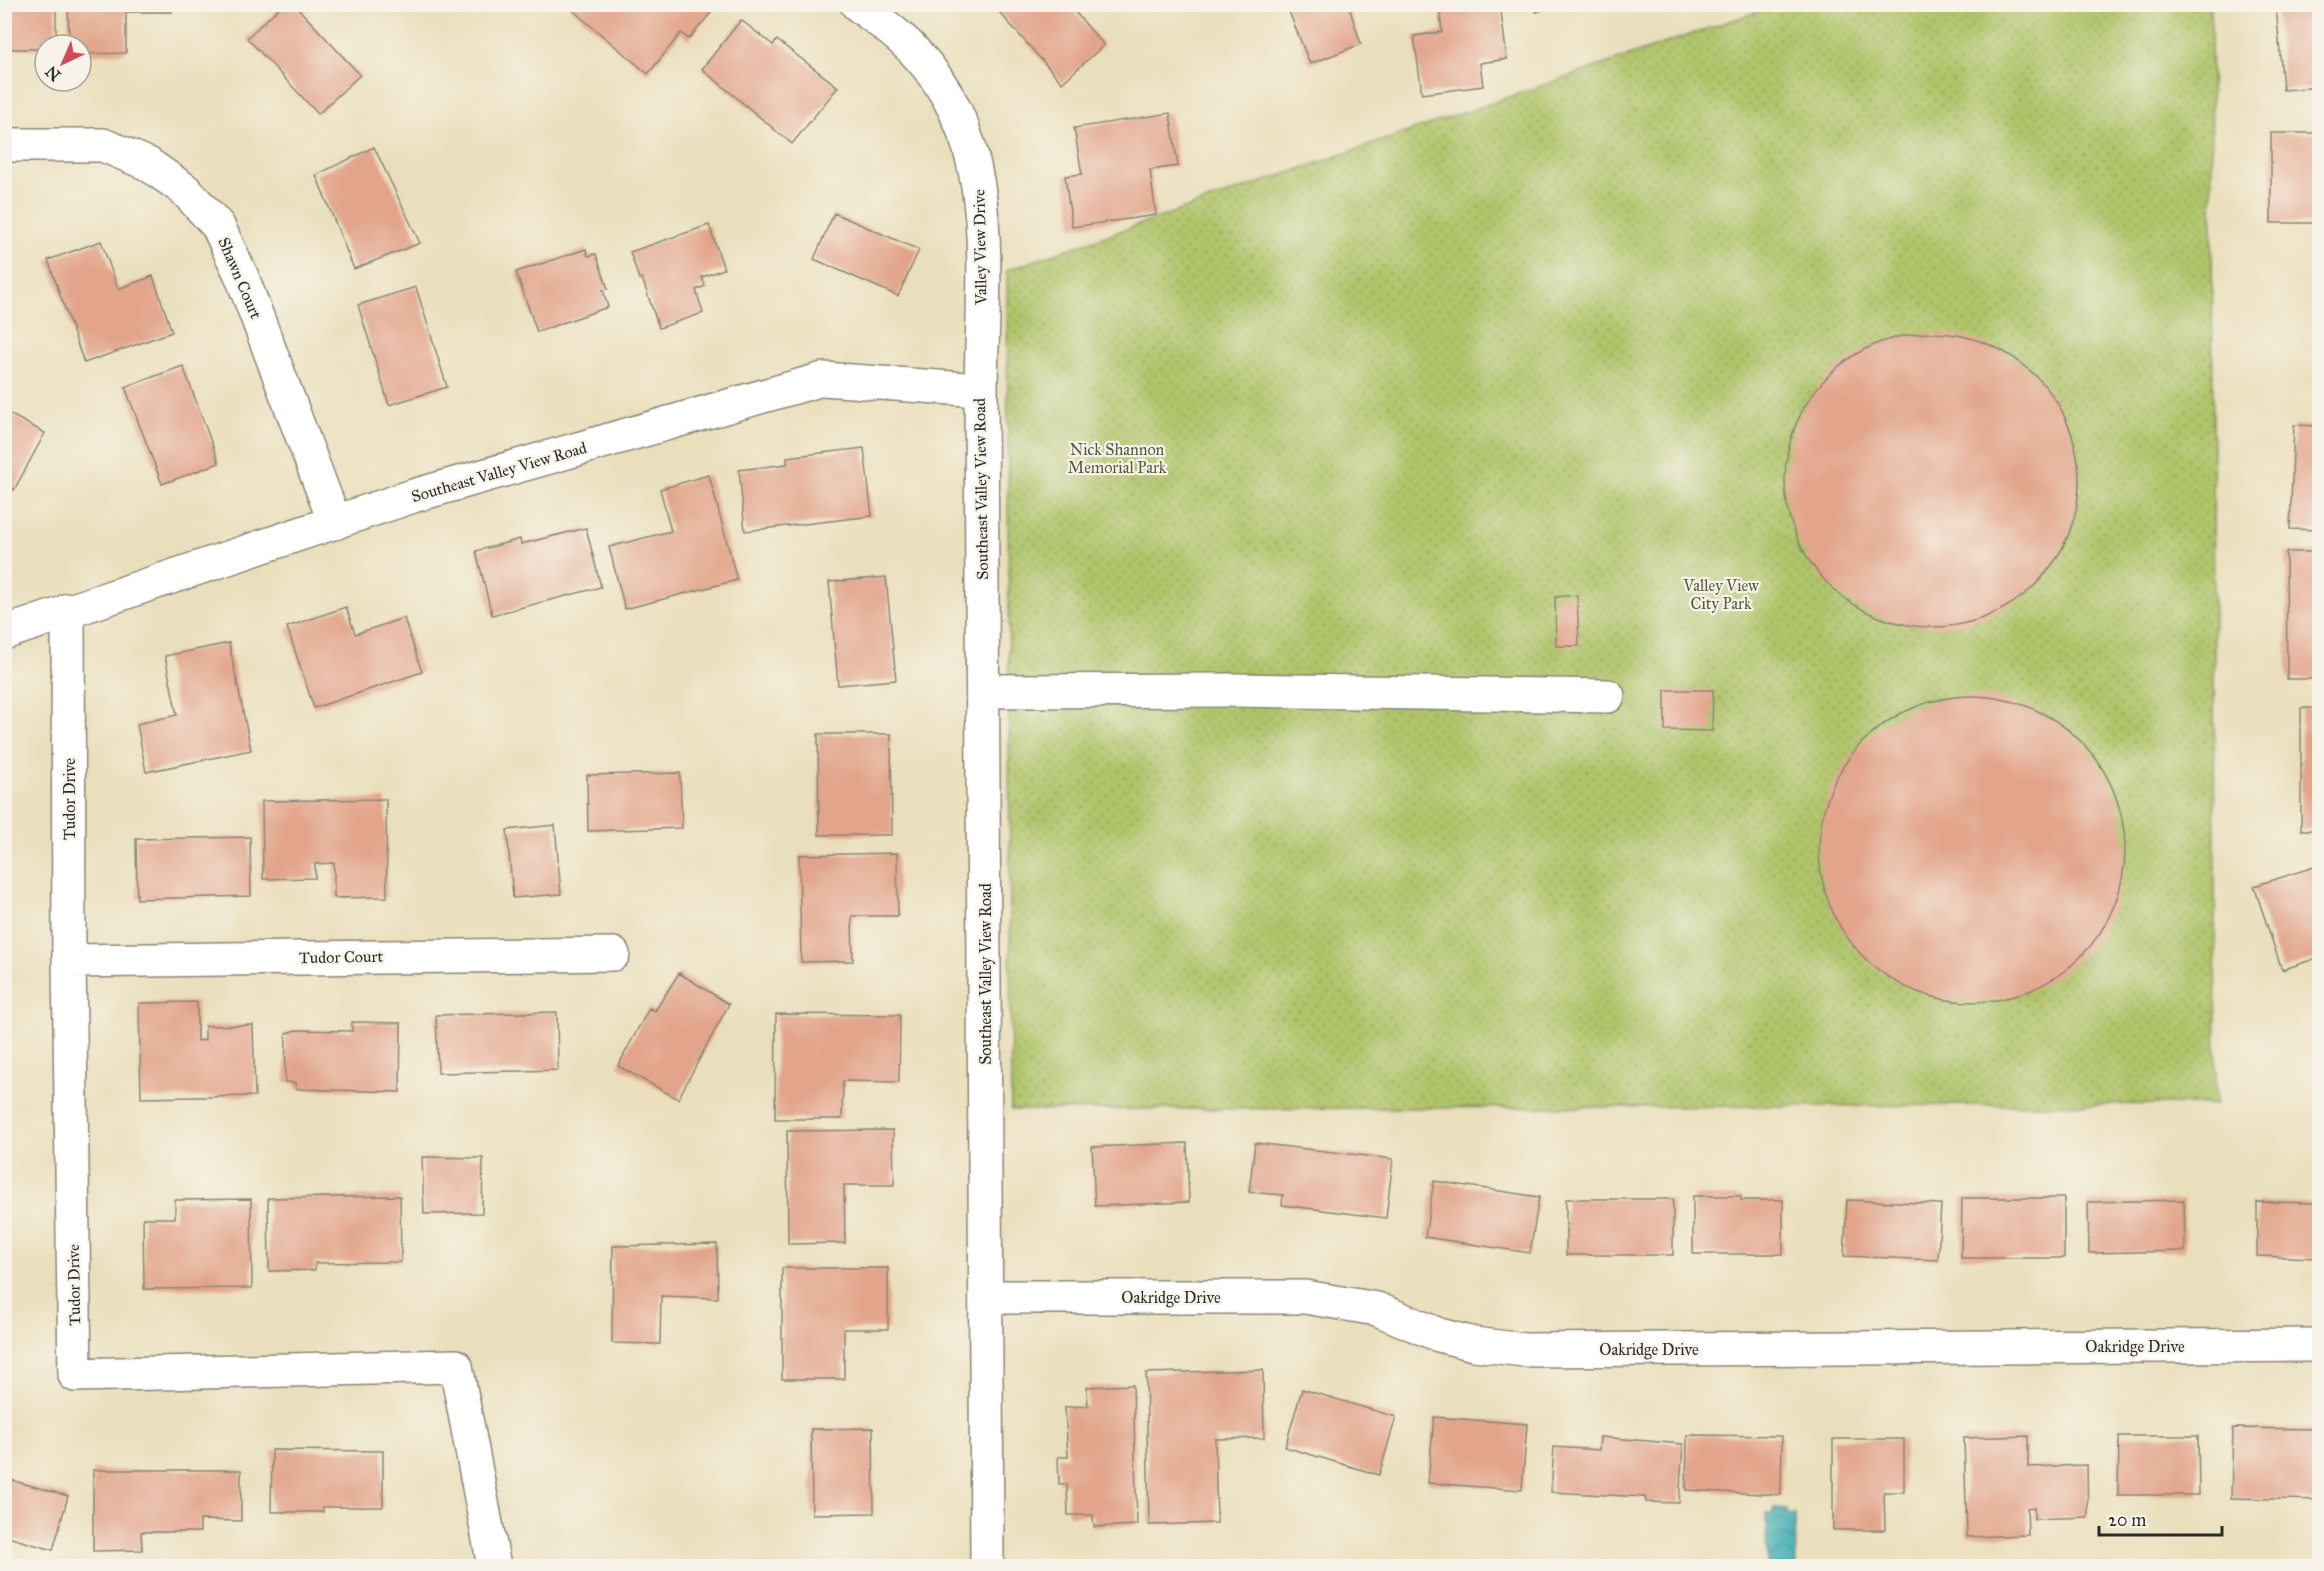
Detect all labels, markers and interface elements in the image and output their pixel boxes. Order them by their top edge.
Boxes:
north arrow [33,33,93,93]
text: N [41,62,64,85]
street label: Valley View Drive [969,189,991,306]
street label: Shawn Court [214,234,266,322]
street label: Southeast Valley View Road [970,398,992,580]
street label: Southeast Valley View Road [409,438,589,506]
park label: Nick Shannon Memorial Park [1068,440,1167,477]
park label: Valley View City Park [1682,576,1759,613]
street label: Tudor Drive [60,758,79,840]
street label: Southeast Valley View Road [976,883,995,1065]
street label: Tudor Court [299,947,384,967]
street label: Tudor Drive [64,1244,84,1326]
street label: Oakridge Drive [1121,1288,1221,1308]
street label: Oakridge Drive [2085,1337,2185,1357]
street label: Oakridge Drive [1599,1340,1699,1360]
scale bar [2099,1499,2222,1537]
text: 20 m [2108,1509,2146,1531]

